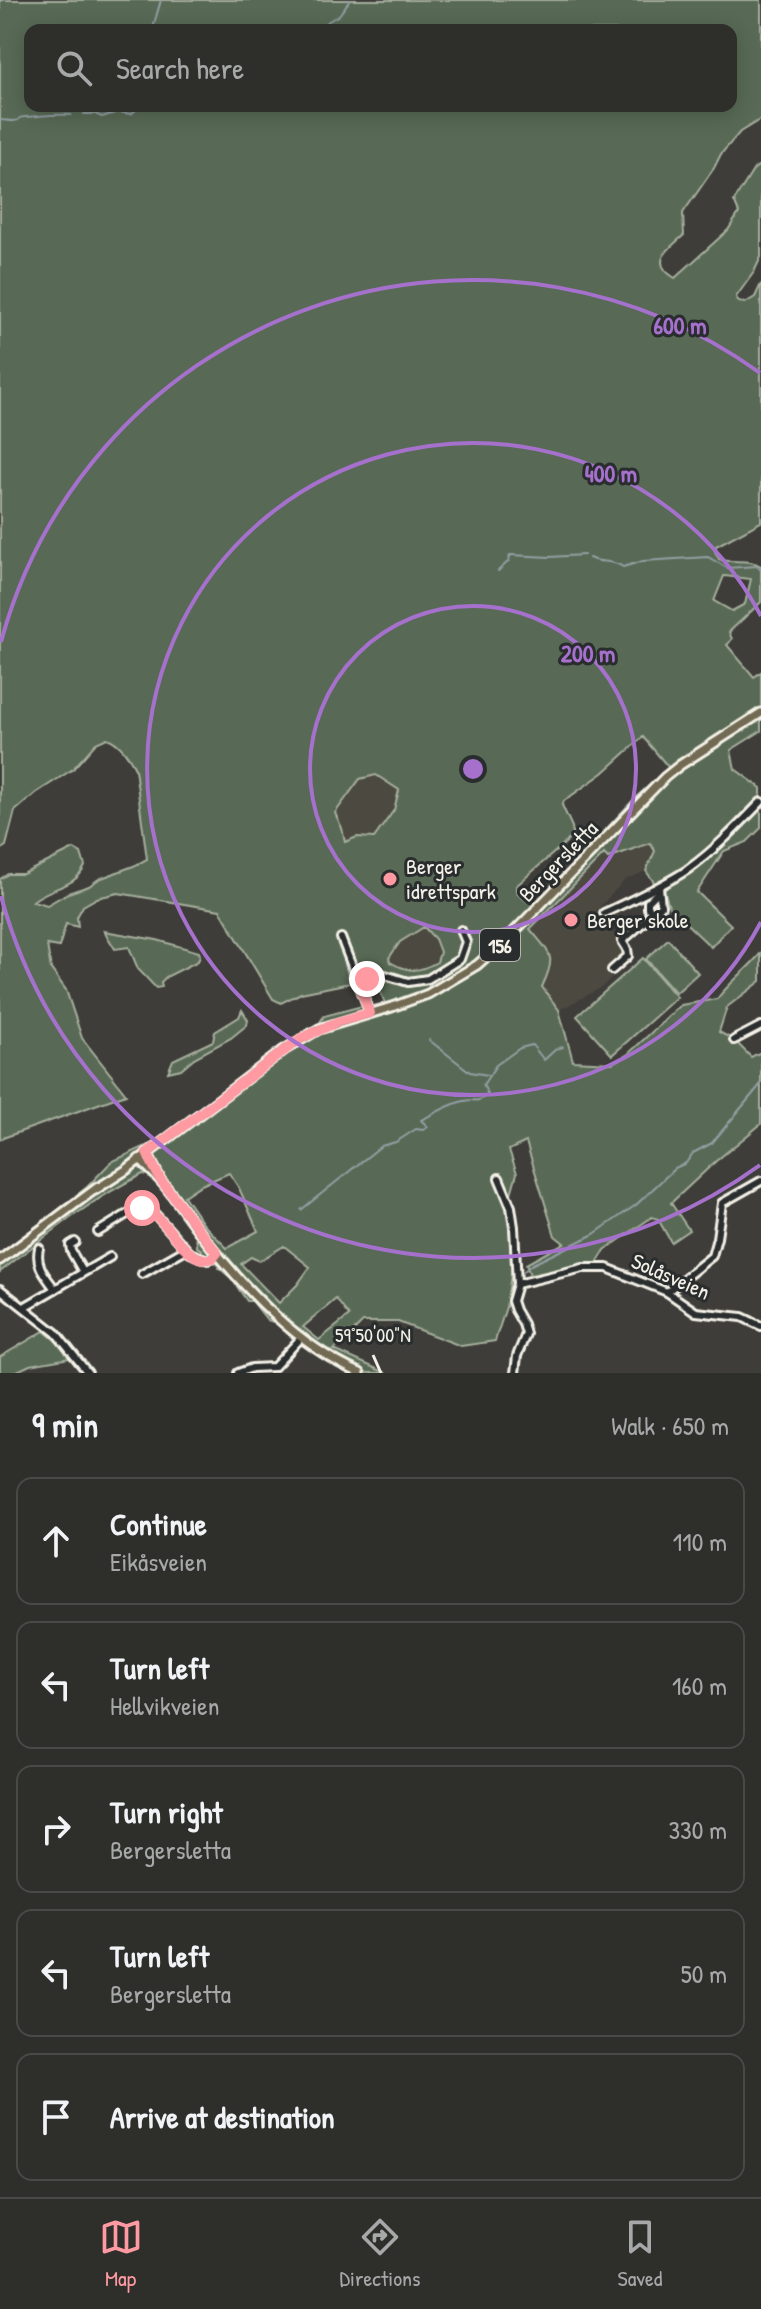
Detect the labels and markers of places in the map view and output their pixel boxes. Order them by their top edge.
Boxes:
centre of rings [459,755,487,783]
place label: Berger idrettspark [406,851,496,906]
marker: Berger idrettspark [381,870,399,888]
place label: Berger skole [587,905,689,935]
marker: Berger skole [562,911,580,929]

